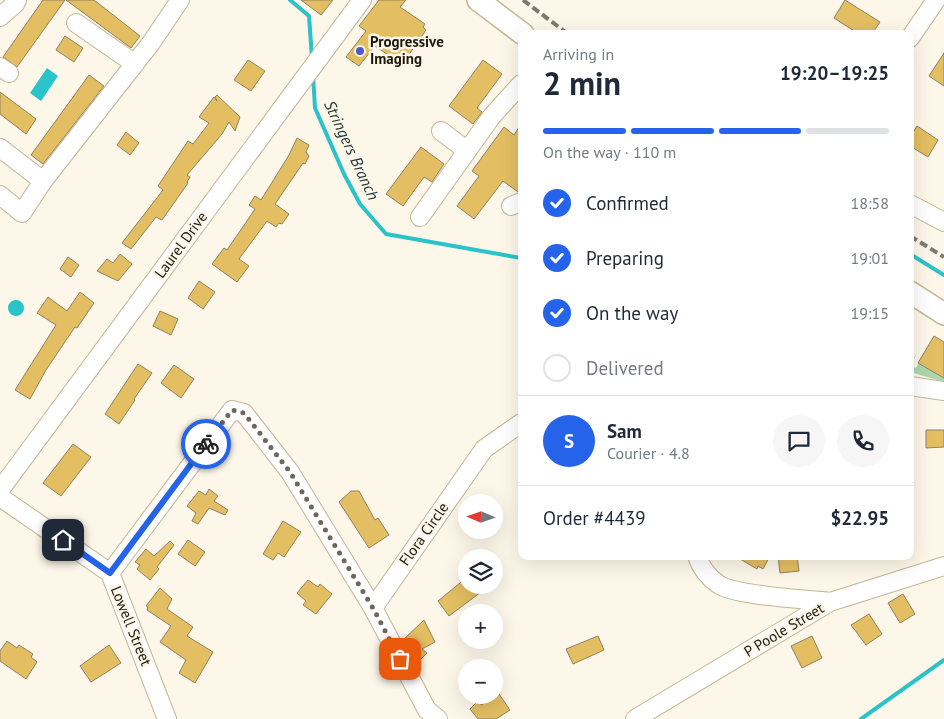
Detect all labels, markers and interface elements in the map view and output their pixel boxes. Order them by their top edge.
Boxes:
place label: Progressive Imaging [370,32,444,68]
text: Arriving in [543,44,614,64]
marker: Progressive Imaging [354,45,366,57]
text: 19:20–19:25 [780,61,889,85]
text: 2 min [543,62,621,104]
water label: Stringers Branch [320,97,384,203]
text: On the way · 110 m [543,142,676,162]
icon: check [543,189,571,217]
text: Confirmed [586,191,669,215]
text: 18:58 [851,193,889,213]
street label: Laurel Drive [150,208,211,282]
icon: check [543,244,571,272]
text: Preparing [586,246,664,270]
text: 19:01 [851,248,889,268]
icon: check [543,299,571,327]
text: On the way [586,301,678,325]
text: 19:15 [851,303,889,323]
text: Delivered [586,356,664,380]
button: chat [773,415,825,467]
button: phone [837,415,889,467]
courier [181,419,231,469]
text: Sam [607,419,642,443]
text: S [564,429,574,453]
icon: bike [192,430,220,458]
text: Courier · 4.8 [607,443,690,463]
north arrow [458,494,502,539]
map controls [458,494,503,704]
street label: Flora Circle [395,498,452,569]
text: Order #4439 [543,506,646,530]
text: $22.95 [830,506,889,530]
pin [42,519,84,561]
icon: home [49,526,77,554]
button: layers [458,549,503,594]
street label: Lowell Street [107,583,156,668]
street label: P Poole Street [740,598,827,661]
button: + [458,604,503,649]
pin [379,638,421,680]
icon: bag [386,645,414,673]
button: − [458,659,503,704]

